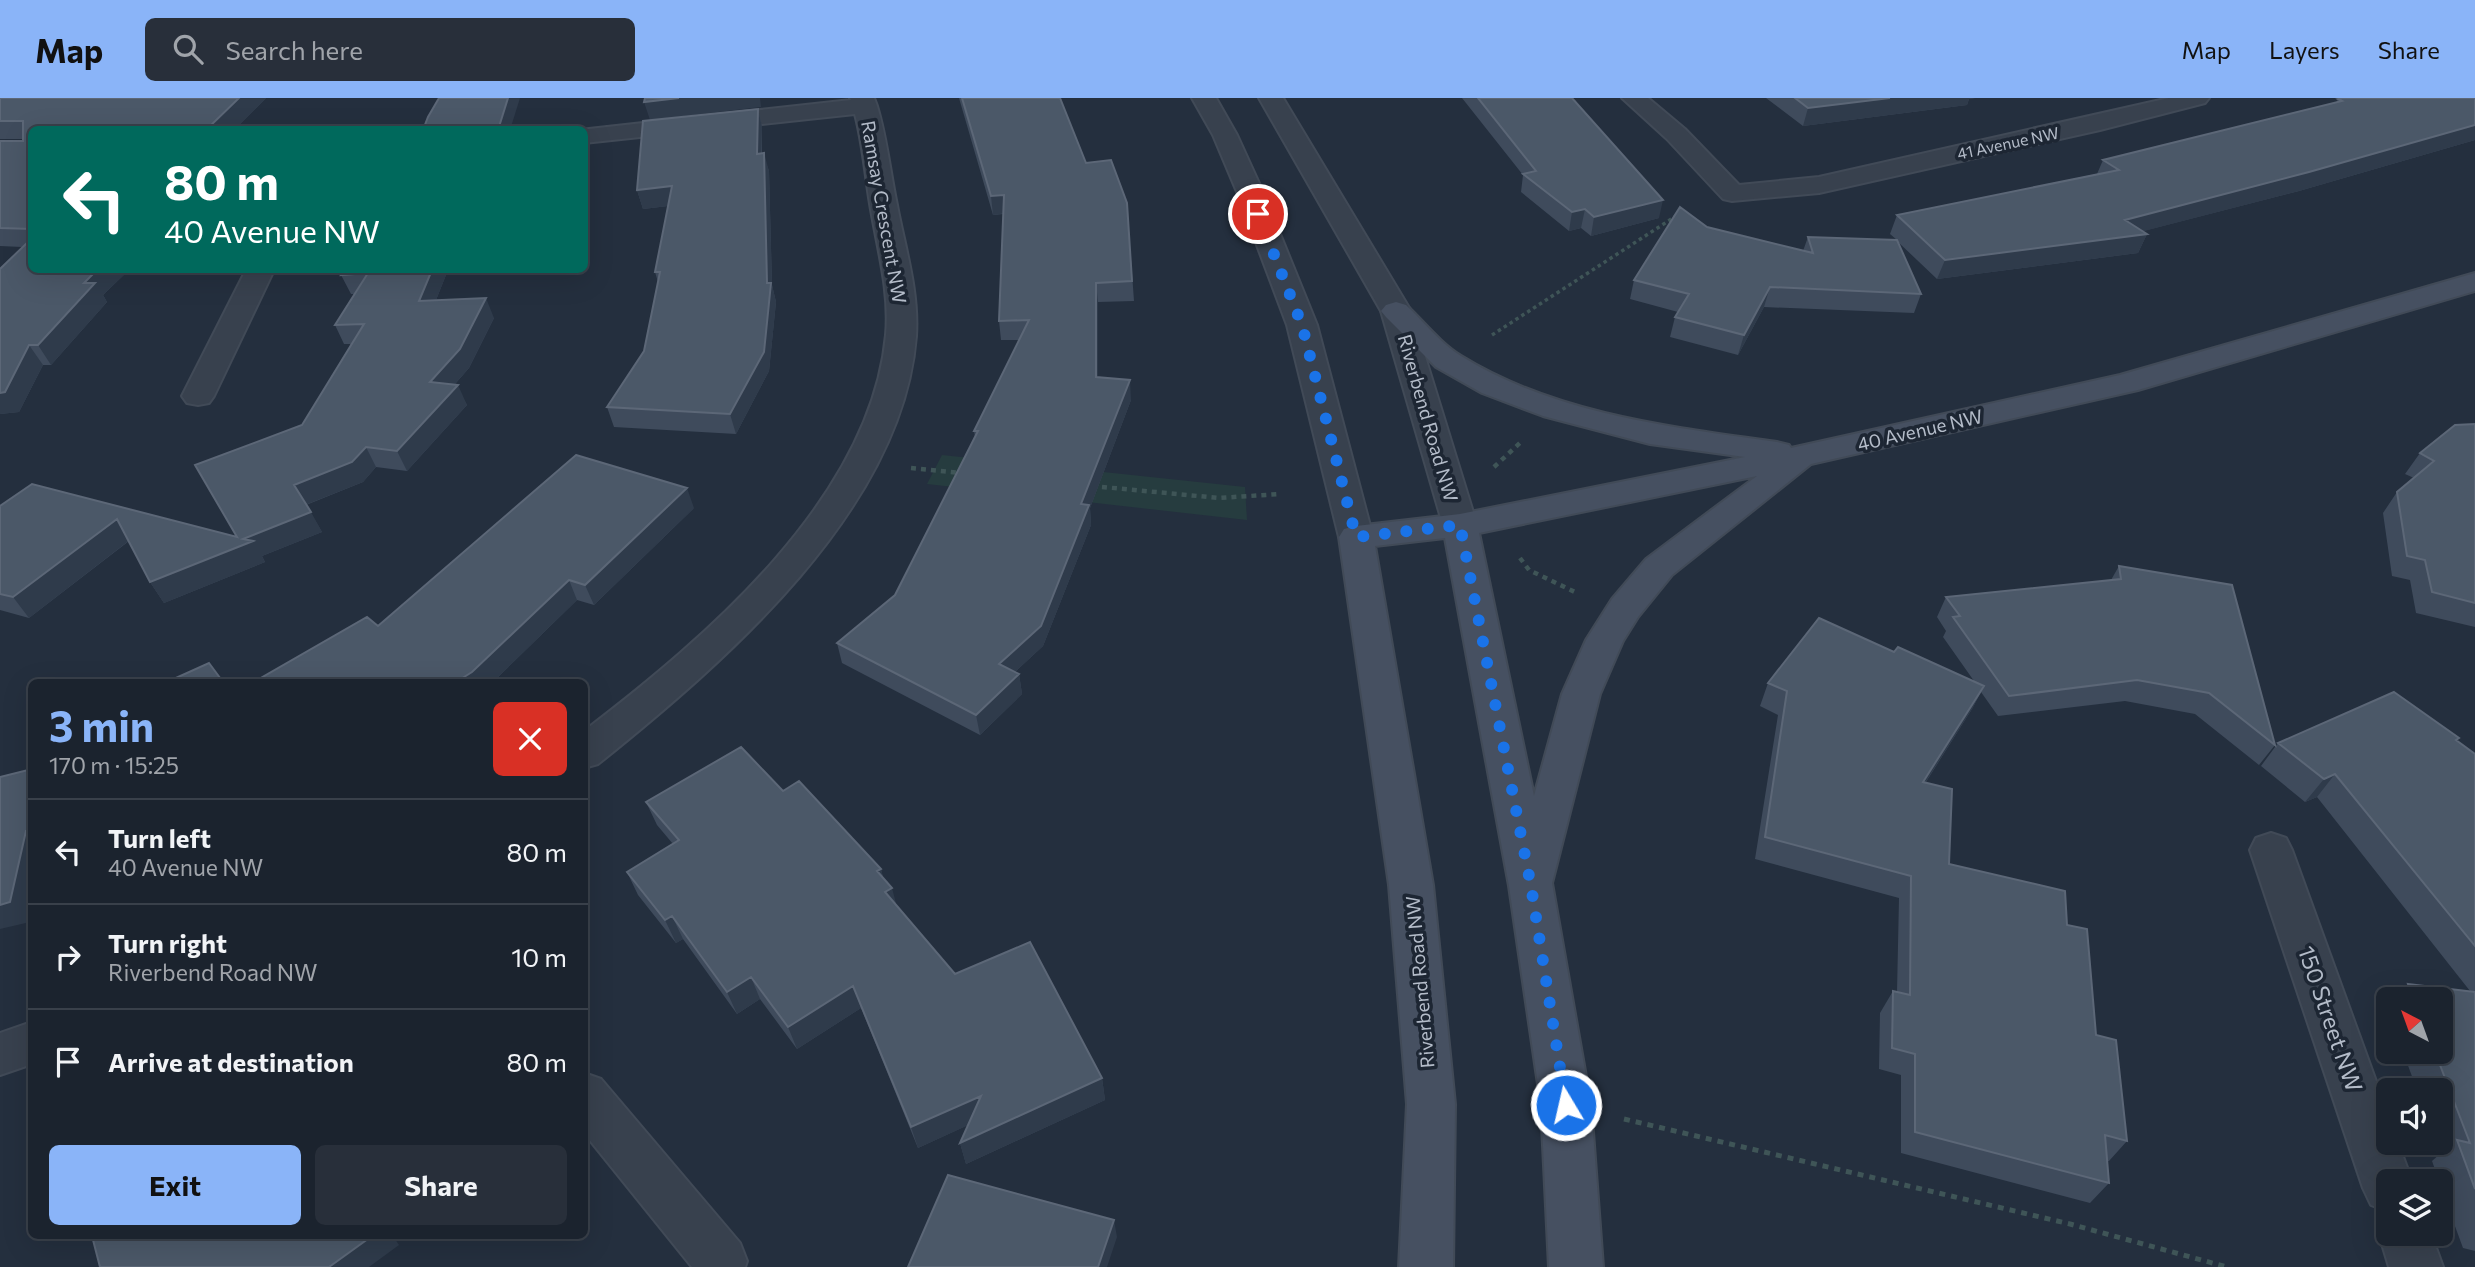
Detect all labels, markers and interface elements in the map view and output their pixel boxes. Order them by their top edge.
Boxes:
search box [145,18,635,81]
text: Map [35,29,103,70]
icon: search [169,30,207,68]
text: Search here [225,34,363,65]
text: Map [2182,35,2231,64]
text: Layers [2269,35,2340,64]
text: Share [2378,35,2440,64]
street label: Ramsay Crescent NW [857,119,912,305]
street label: 41 Avenue NW [1955,122,2061,163]
text: 80 m [164,150,279,210]
icon: left [49,154,140,245]
pin [1228,184,1288,244]
icon: arrive [1239,195,1277,233]
text: 40 Avenue NW [164,210,380,250]
street label: Riverbend Road NW [1394,331,1463,504]
street label: 40 Avenue NW [1855,404,1985,455]
text: 3 min [49,699,154,751]
button: close [493,702,567,776]
text: 170 m · 15:25 [49,751,179,779]
text: Turn left [108,822,211,853]
icon: left [49,833,87,871]
text: 80 m [507,836,567,867]
text: 40 Avenue NW [108,853,263,881]
street label: Riverbend Road NW [1401,895,1439,1069]
text: Turn right [108,927,227,958]
icon: right [49,938,87,976]
text: 10 m [511,941,567,972]
street label: 150 Street NW [2293,942,2369,1095]
text: Riverbend Road NW [108,958,318,986]
north arrow [2376,987,2454,1064]
map controls [2376,987,2453,1246]
icon: arrive [49,1043,87,1081]
text: Arrive at destination [108,1046,354,1077]
text: 80 m [507,1046,567,1077]
position arrow [1529,1068,1603,1142]
button: sound [2376,1078,2453,1155]
button: Exit [49,1145,301,1225]
button: Share [315,1145,567,1225]
button: layers [2376,1169,2453,1246]

